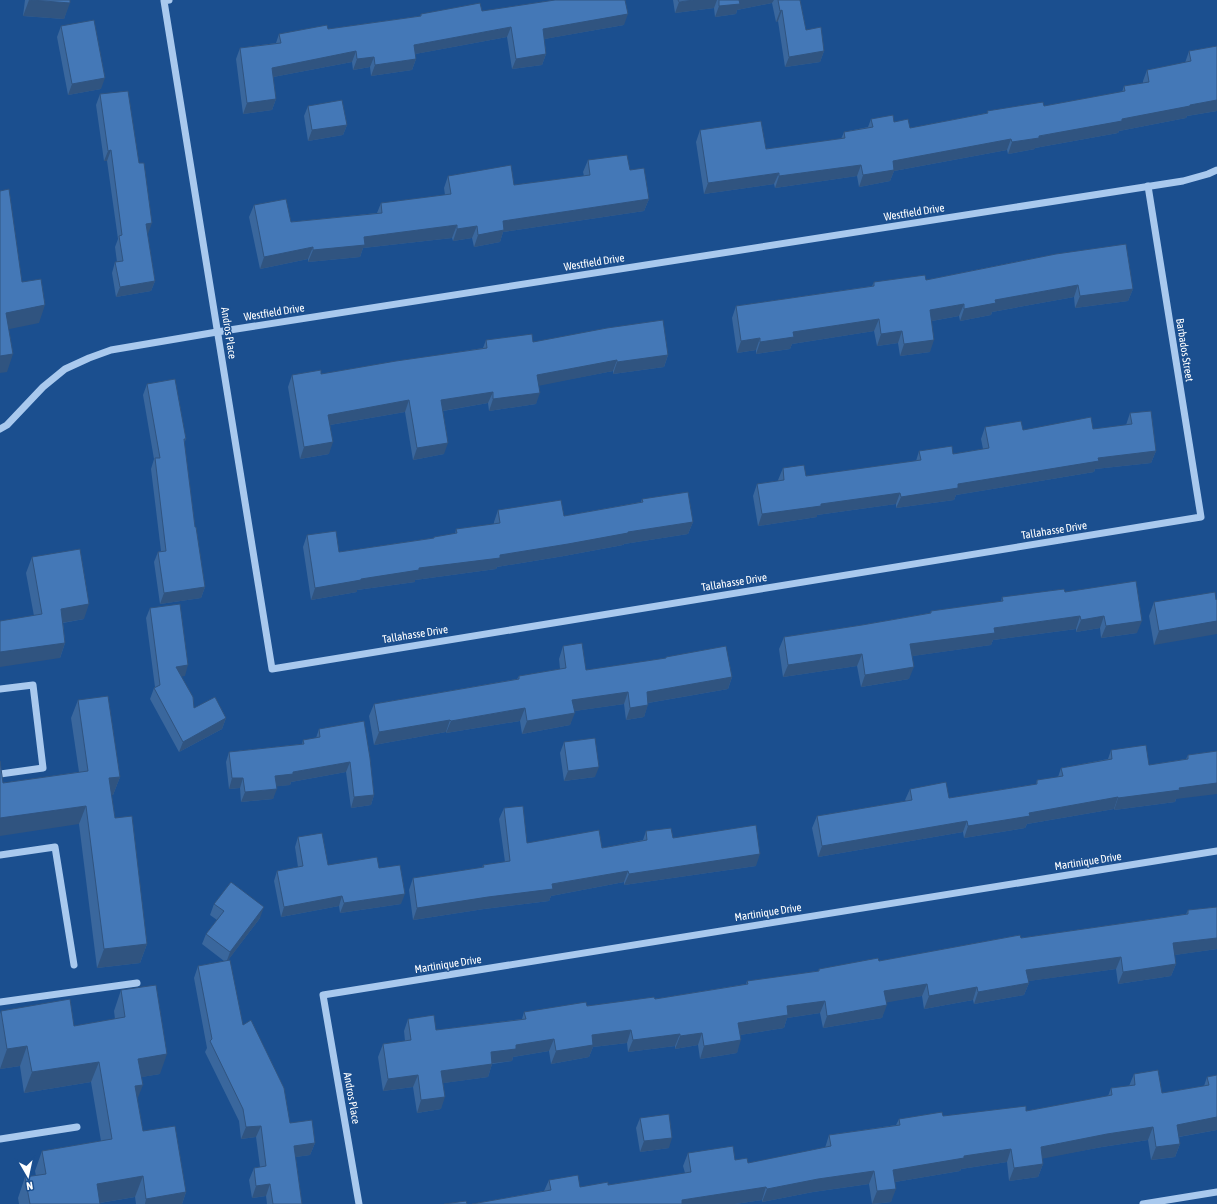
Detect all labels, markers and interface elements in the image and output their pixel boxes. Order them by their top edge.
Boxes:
street label: Westfield Drive [883,201,945,223]
street label: Westfield Drive [563,251,625,273]
street label: Westfield Drive [243,301,305,323]
street label: Andros Place [219,306,239,360]
street label: Barbados Street [1174,318,1196,382]
street label: Tallahasse Drive [1020,519,1088,541]
street label: Tallahasse Drive [700,571,768,593]
street label: Tallahasse Drive [381,623,449,645]
street label: Martinique Drive [1054,850,1122,872]
street label: Martinique Drive [734,901,802,923]
street label: Martinique Drive [414,953,482,975]
street label: Andros Place [342,1071,362,1125]
north arrow [8,1156,48,1196]
text: N [25,1179,34,1192]

